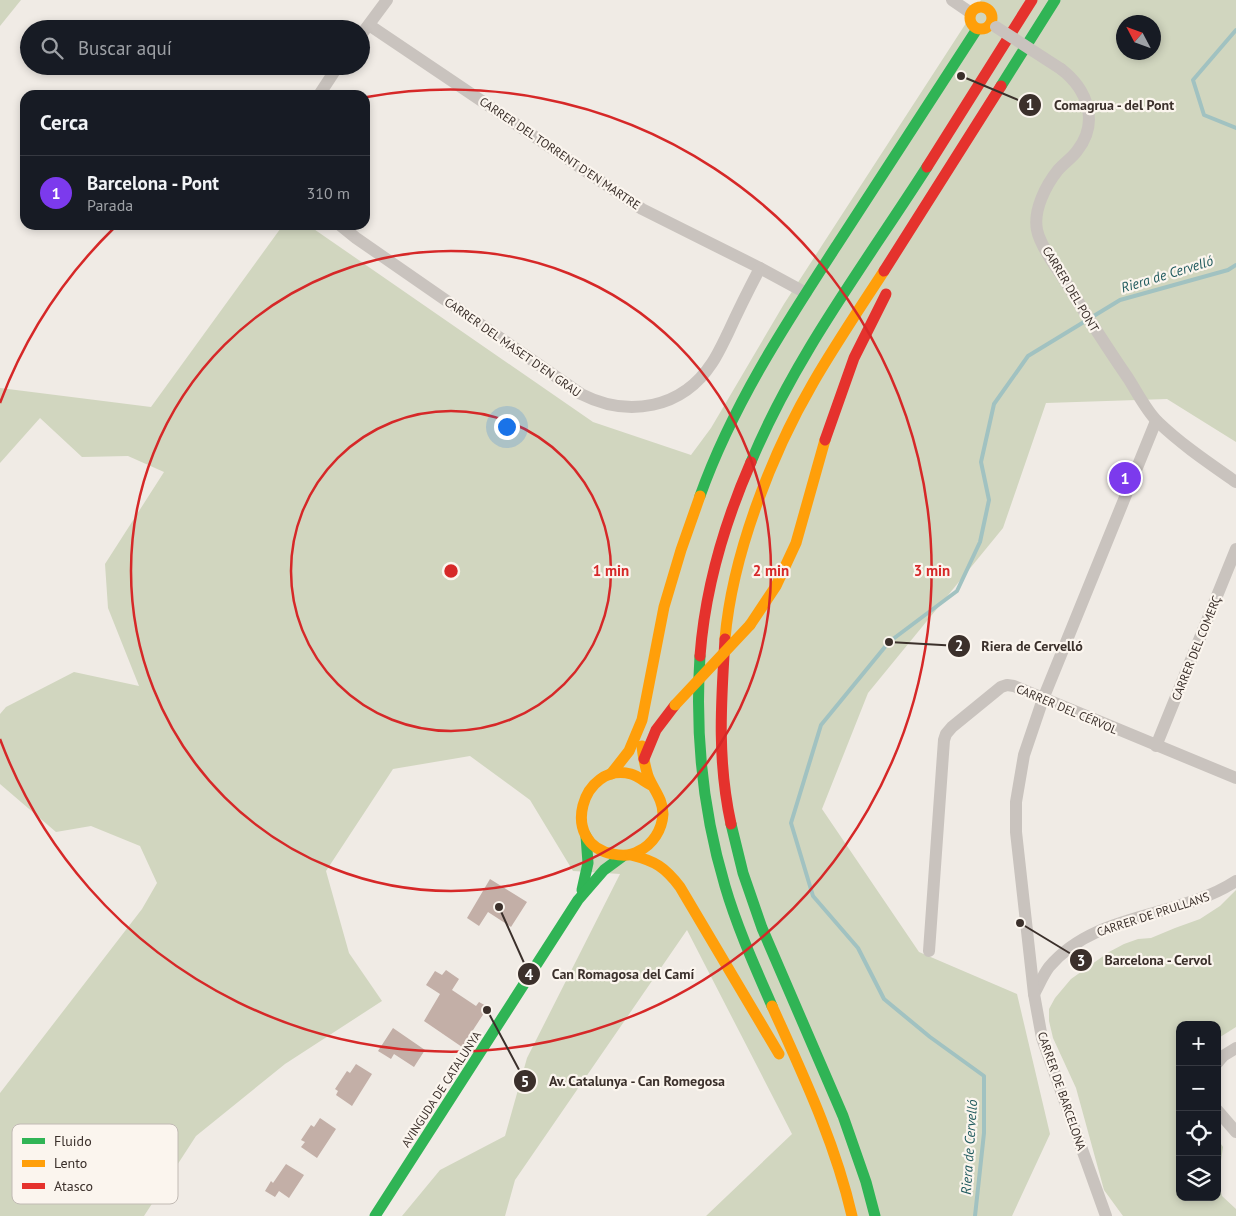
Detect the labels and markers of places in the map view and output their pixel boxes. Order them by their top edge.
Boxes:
callout: Comagrua - del Pont [1018,90,1185,119]
pin: 1 [1109,459,1141,497]
centre of rings [442,562,460,580]
callout: Riera de Cervelló [946,631,1093,660]
callout: Barcelona - Cervol [1069,946,1222,975]
callout: Can Romagosa del Camí [517,960,705,989]
callout: Av. Catalunya - Can Romegosa [512,1067,736,1096]

